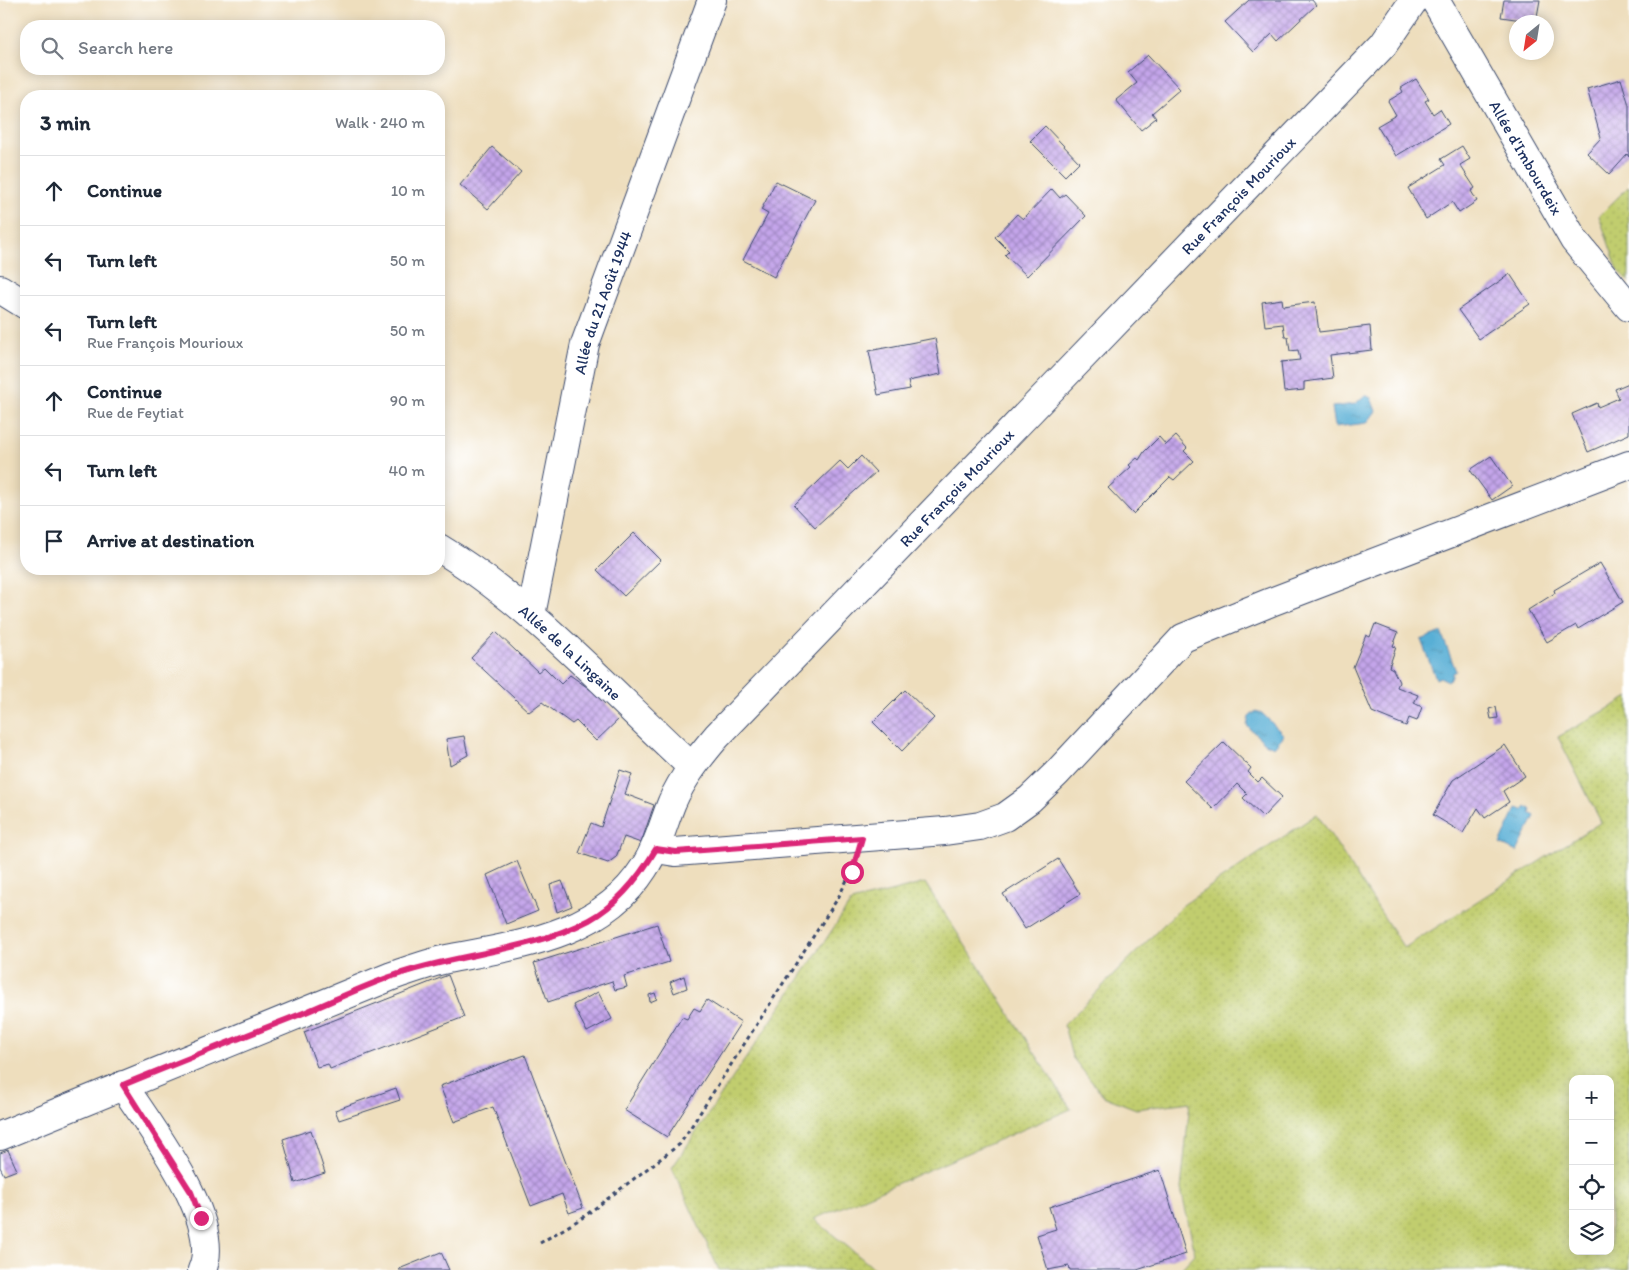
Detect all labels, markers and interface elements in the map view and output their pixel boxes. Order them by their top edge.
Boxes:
north arrow [1509,15,1554,60]
search box [20,20,445,75]
icon: search [38,34,66,62]
text: Search here [78,36,173,59]
street label: Allée d'Imbourdeix [1485,97,1567,219]
text: 3 min [40,110,90,135]
text: Walk · 240 m [335,113,425,132]
street label: Rue François Mourioux [1177,132,1300,259]
icon: ahead [40,177,68,205]
text: Continue [87,179,162,202]
text: 10 m [391,181,425,200]
street label: Allée du 21 Août 1944 [570,228,636,376]
icon: left [40,247,68,275]
text: Turn left [87,249,157,272]
text: 50 m [390,251,425,270]
text: Turn left [87,310,157,333]
icon: left [40,317,68,345]
text: 50 m [390,321,425,340]
text: Rue François Mourioux [87,333,243,352]
text: Continue [87,380,162,403]
icon: ahead [40,387,68,415]
text: 90 m [390,391,425,410]
text: Rue de Feytiat [87,403,184,422]
street label: Rue François Mourioux [896,425,1018,551]
icon: left [40,457,68,485]
text: Turn left [87,459,157,482]
text: 40 m [388,461,425,480]
icon: arrive [40,527,68,555]
text: Arrive at destination [87,529,254,552]
street label: Allée de la Lingaine [515,601,625,704]
route start [841,861,864,884]
map controls [1569,1075,1614,1255]
button: + [1569,1075,1614,1120]
button: − [1569,1120,1614,1165]
button: locate [1569,1165,1614,1210]
route end [190,1207,213,1230]
button: layers [1569,1210,1614,1255]

